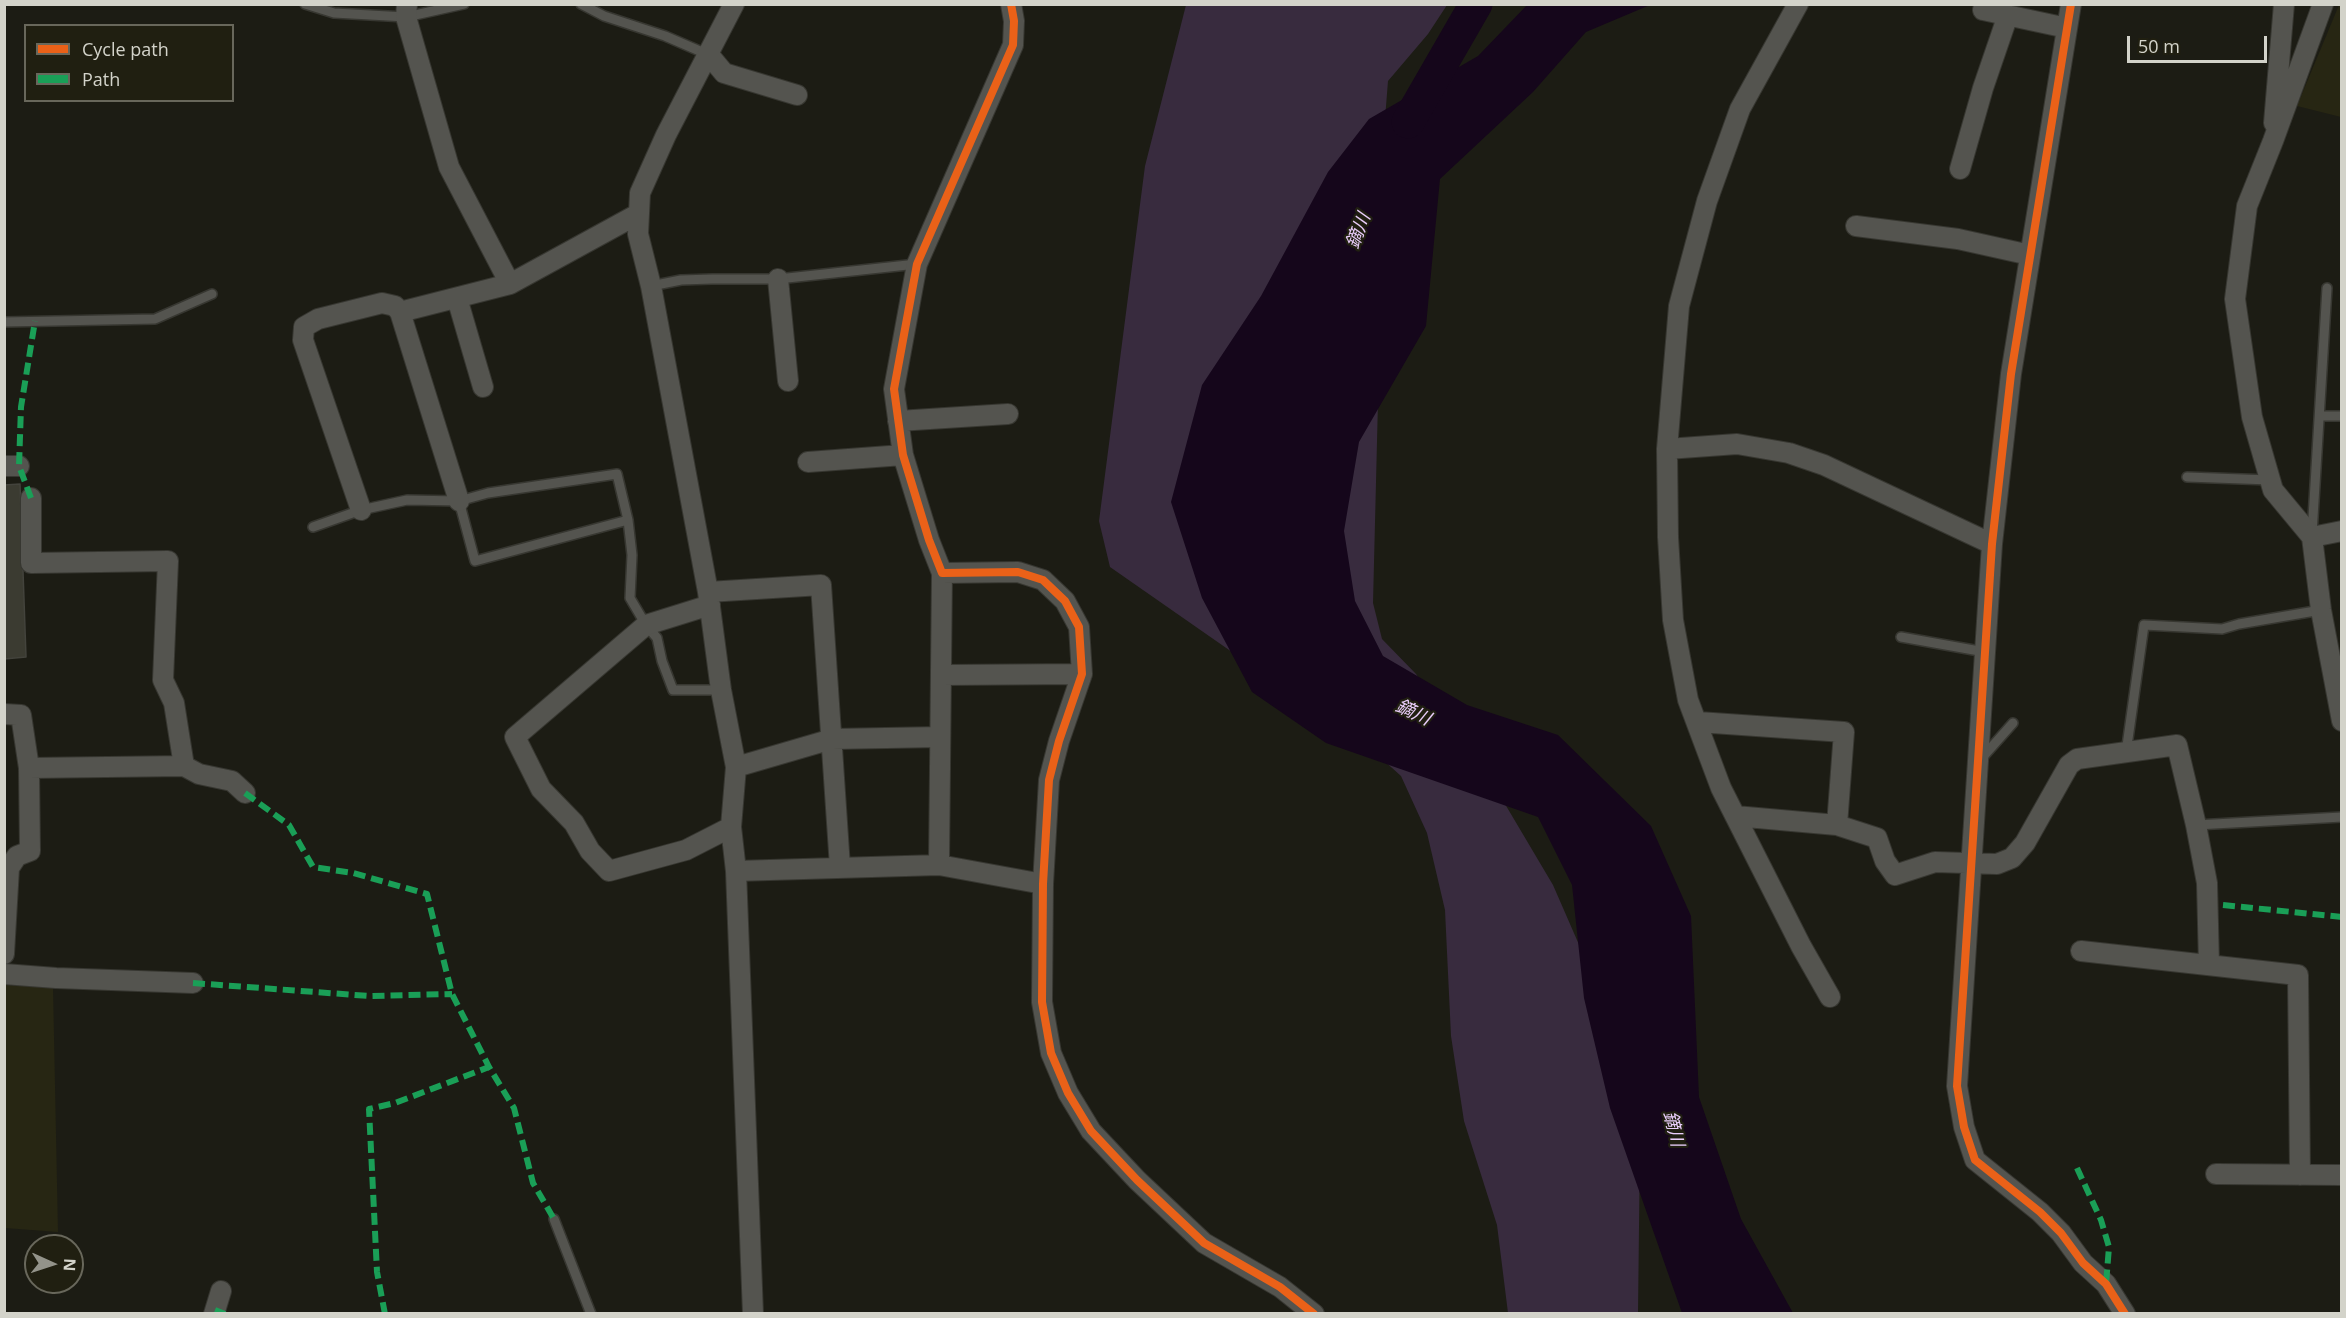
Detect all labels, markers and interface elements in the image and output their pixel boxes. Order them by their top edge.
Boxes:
legend [24,24,234,102]
scale bar [2130,24,2270,62]
text: 50 m [2138,34,2180,58]
text: Cycle path [82,37,169,61]
text: Path [82,67,120,91]
water label: 鏑川 [1342,210,1376,252]
water label: 鏑川 [1392,696,1434,730]
water label: 鏑川 [1658,1109,1688,1149]
north arrow [24,1234,84,1294]
text: N [59,1258,81,1272]

